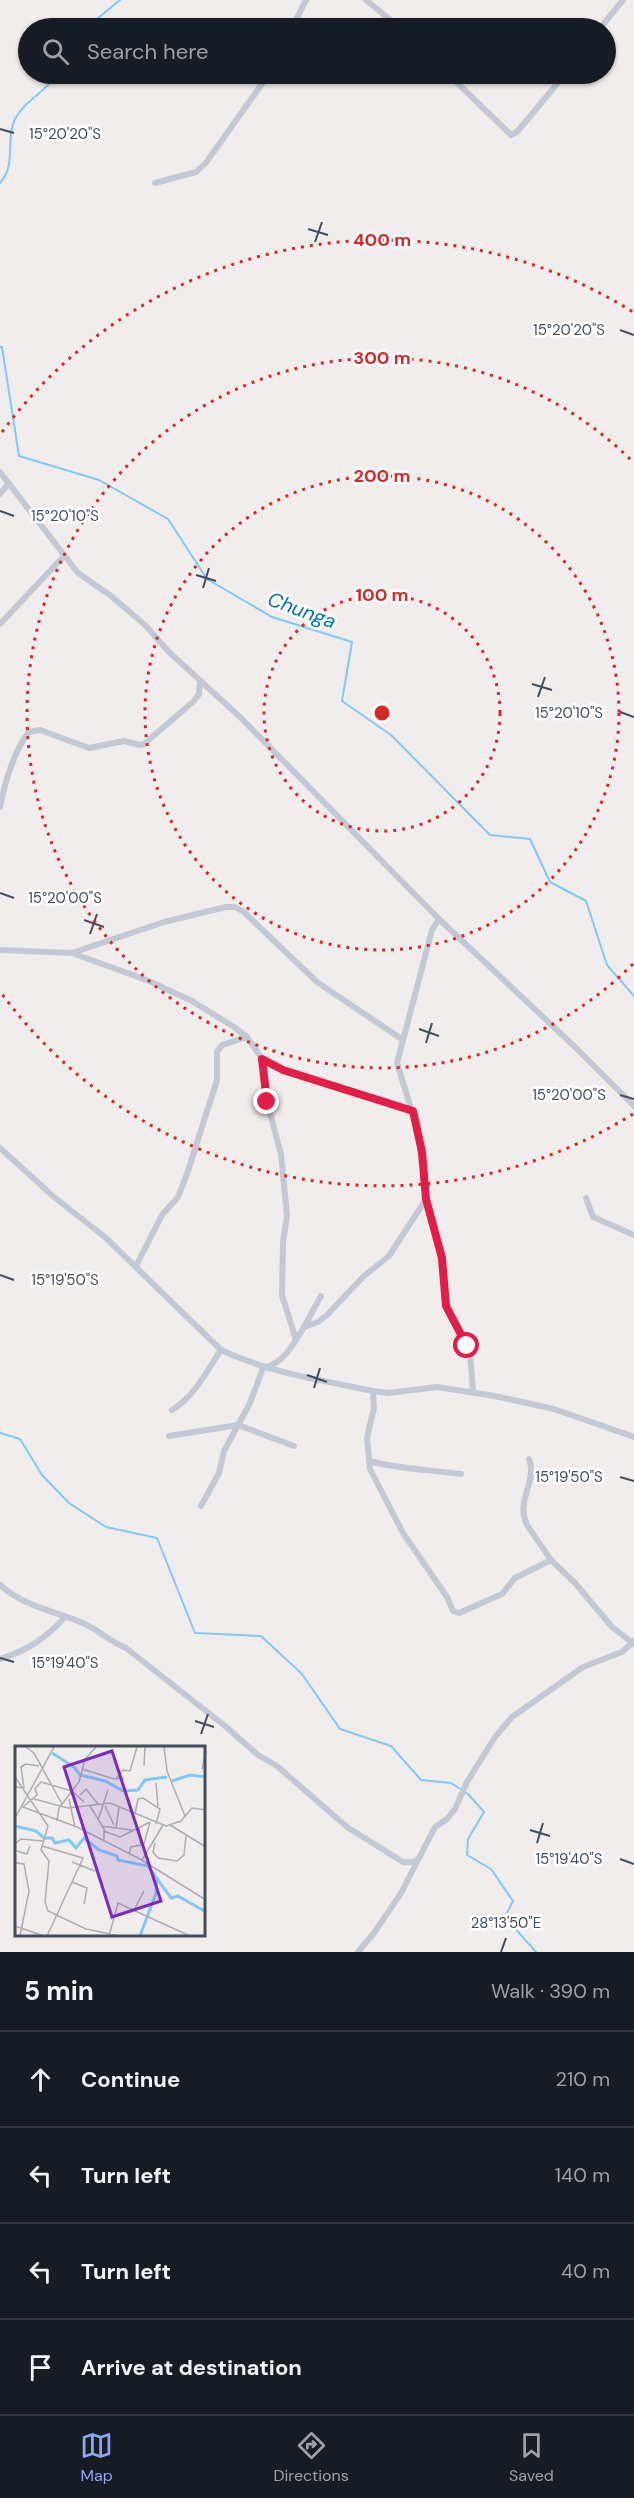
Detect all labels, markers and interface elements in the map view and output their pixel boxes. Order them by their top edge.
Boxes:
search box [18,18,616,84]
icon: search [39,35,72,68]
text: Search here [87,37,208,66]
text: 15°20'20"S [29,124,101,144]
text: 400 m [353,228,411,252]
text: 15°20'20"S [533,320,605,340]
text: 300 m [353,346,411,370]
text: 200 m [354,464,410,488]
text: 15°20'10"S [31,506,99,526]
text: 100 m [355,583,409,607]
water label: Chunga [264,586,340,634]
centre of rings [372,703,392,723]
text: 15°20'10"S [535,703,603,723]
text: 15°20'00"S [28,888,102,908]
text: 15°20'00"S [532,1085,606,1105]
route end [253,1088,279,1114]
text: 15°19'50"S [31,1270,99,1290]
route start [453,1332,479,1358]
text: 15°19'50"S [535,1467,603,1487]
text: 15°19'40"S [31,1653,99,1673]
inset map [15,1746,206,1937]
text: 15°19'40"S [535,1849,603,1869]
text: 28°13'50"E [471,1913,541,1933]
text: 5 min [24,1974,94,2008]
text: Walk · 390 m [491,1978,610,2004]
icon: ahead [24,2063,57,2096]
text: Continue [81,2065,180,2094]
text: 210 m [555,2066,610,2092]
icon: left [24,2159,57,2192]
text: Turn left [81,2161,171,2190]
text: 140 m [555,2162,610,2188]
icon: left [24,2255,57,2288]
text: Turn left [81,2257,171,2286]
text: 40 m [561,2258,610,2284]
icon: arrive [24,2351,57,2384]
text: Arrive at destination [81,2353,302,2382]
tab: Map [80,2429,113,2486]
tab: Directions [273,2429,349,2486]
tab: Saved [509,2429,554,2486]

